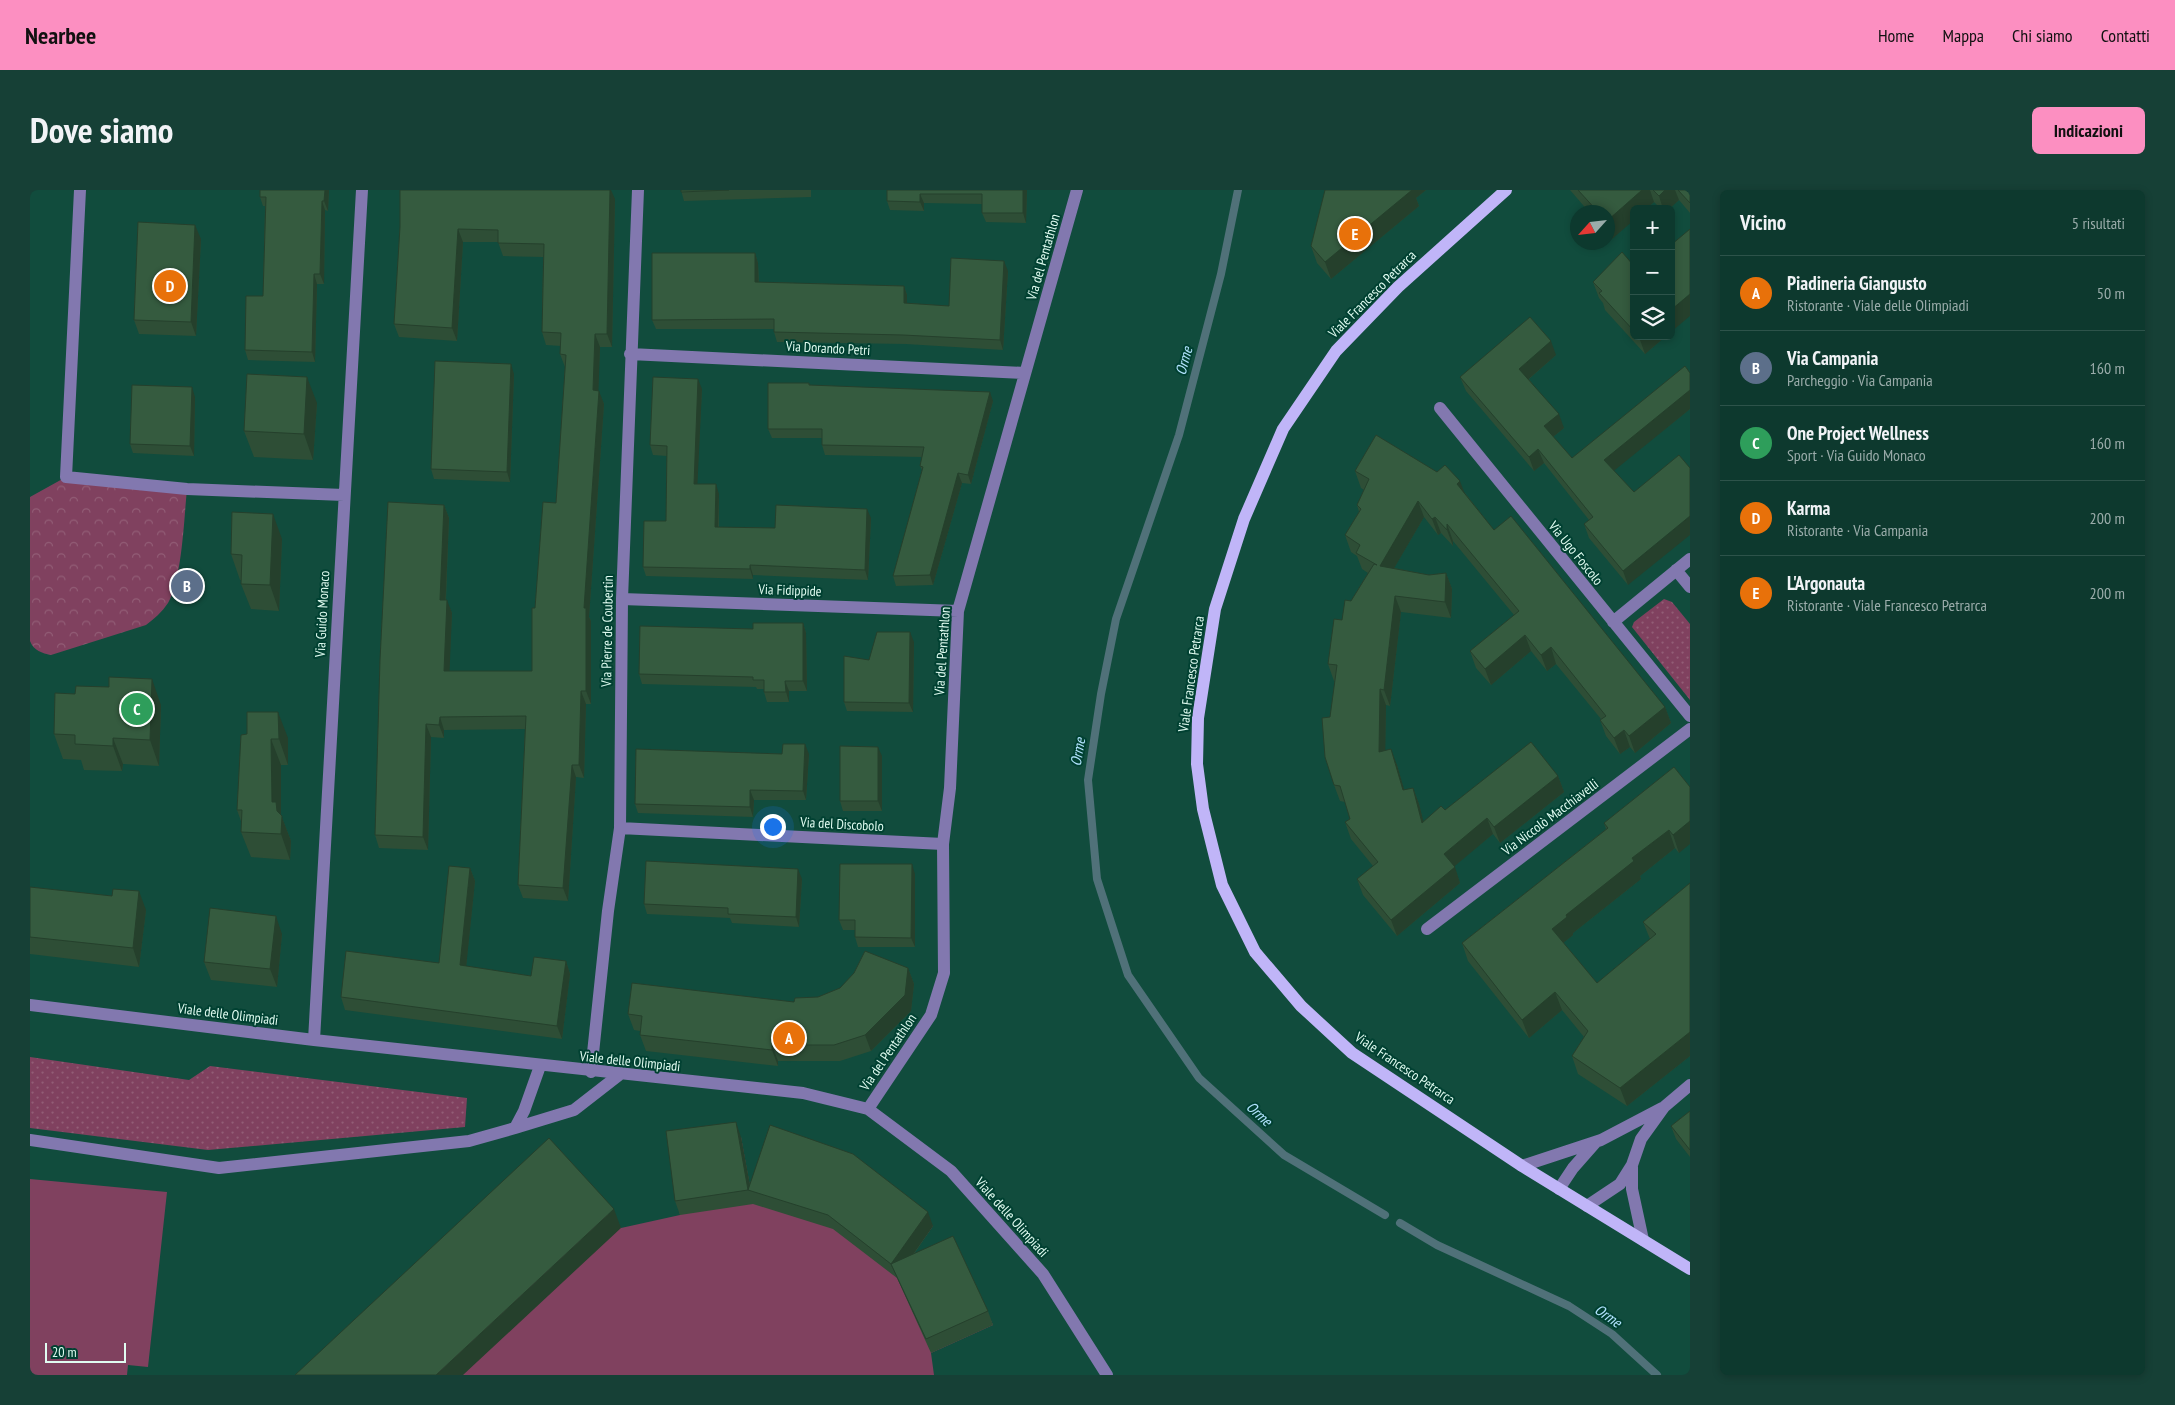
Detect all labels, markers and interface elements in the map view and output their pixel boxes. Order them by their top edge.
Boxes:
text: Nearbee [25,20,96,51]
text: Home [1878,24,1915,47]
text: Mappa [1943,24,1984,47]
text: Chi siamo [2012,24,2073,47]
text: Contatti [2101,24,2150,47]
text: Dove siamo [30,107,173,153]
button: Indicazioni [2032,107,2145,154]
north arrow [1570,205,1615,250]
map controls [1630,205,1675,340]
button: + [1630,205,1675,250]
text: Vicino [1740,209,1786,236]
street label: Via del Pentathlon [1022,212,1064,303]
text: 5 risultati [2072,213,2125,233]
pin: E [1339,215,1371,253]
street label: Viale Francesco Petrarca [1324,246,1420,342]
button: − [1630,250,1675,295]
pin: D [154,267,186,305]
text: Piadineria Giangusto [1787,271,1927,295]
text: A [1752,283,1760,303]
text: 50 m [2097,283,2125,303]
button: layers [1630,295,1675,340]
text: Ristorante · Viale delle Olimpiadi [1787,295,1969,315]
street label: Via Dorando Petri [784,337,871,359]
water label: Orme [1171,344,1197,377]
text: Via Campania [1787,346,1878,370]
text: B [1752,358,1760,378]
text: 160 m [2090,358,2125,378]
text: Parcheggio · Via Campania [1787,370,1933,390]
text: One Project Wellness [1787,421,1929,445]
text: C [1752,433,1760,453]
text: 160 m [2090,433,2125,453]
text: Sport · Via Guido Monaco [1787,445,1926,465]
text: Karma [1787,496,1830,520]
text: D [1752,508,1760,528]
text: 200 m [2090,508,2125,528]
street label: Via Ugo Foscolo [1544,517,1607,589]
text: Ristorante · Via Campania [1787,520,1928,540]
pin: B [171,567,203,605]
street label: Via Guido Monaco [311,570,333,659]
text: L'Argonauta [1787,571,1865,595]
street label: Via Pierre de Coubertin [597,575,617,688]
street label: Via Fidippide [757,580,822,600]
text: E [1753,583,1759,603]
text: 200 m [2090,583,2125,603]
text: Ristorante · Viale Francesco Petrarca [1787,595,1987,615]
street label: Via del Pentathlon [930,606,954,697]
street label: Viale Francesco Petrarca [1174,615,1208,734]
pin: C [121,690,153,728]
water label: Orme [1066,736,1089,768]
street label: Via Niccolò Macchiavelli [1497,775,1602,860]
street label: Via del Discobolo [799,813,884,835]
your location [760,814,786,840]
street label: Viale delle Olimpiadi [176,999,279,1029]
street label: Via del Pentathlon [855,1010,920,1095]
pin: A [773,1019,805,1057]
street label: Viale Francesco Petrarca [1351,1027,1458,1108]
street label: Viale delle Olimpiadi [578,1047,681,1075]
water label: Orme [1242,1097,1277,1131]
street label: Viale delle Olimpiadi [971,1173,1053,1261]
water label: Orme [1591,1300,1626,1332]
scale bar [45,1340,126,1363]
text: 20 m [52,1343,77,1361]

